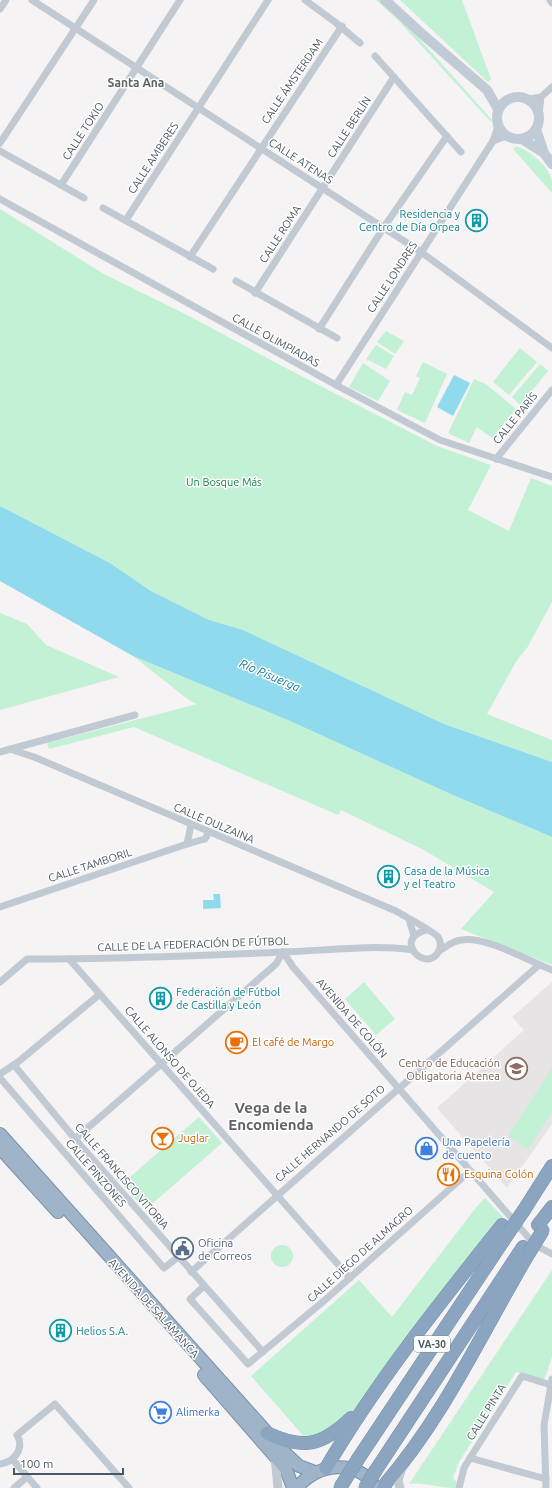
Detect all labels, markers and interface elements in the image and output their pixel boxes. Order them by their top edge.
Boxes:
street label: CALLE ÁMSTERDAM [258,36,325,126]
district label: Santa Ana [108,76,164,89]
street label: CALLE BERLÍN [324,94,373,160]
street label: CALLE TOKIO [60,100,106,162]
street label: CALLE AMBERES [125,120,181,196]
street label: CALLE ATENAS [267,136,335,186]
street label: CALLE ROMA [257,202,303,265]
building icon: Residencia y Centro de Día Orpea [463,207,489,233]
place label: Residencia y Centro de Día Orpea [359,208,461,233]
street label: CALLE LONDRES [365,239,420,315]
street label: CALLE OLIMPIADAS [230,311,322,369]
street label: CALLE PARÍS [490,389,540,446]
park label: Un Bosque Más [186,476,262,488]
water label: Río Pisuerga [238,656,303,694]
street label: CALLE DULZAINA [172,801,257,846]
street label: CALLE TAMBORIL [47,846,134,884]
building icon: Casa de la Música y el Teatro [375,864,401,890]
place label: Casa de la Música y el Teatro [404,865,489,890]
street label: CALLE DE LA FEDERACIÓN DE FÚTBOL [97,934,289,953]
street label: AVENIDA DE COLÓN [314,975,390,1060]
building icon: Federación de Fútbol de Castilla y León [147,985,173,1011]
place label: Federación de Fútbol de Castilla y León [176,986,280,1011]
street label: CALLE ALONSO DE OJEDA [123,1004,218,1111]
cafe icon: El café de Margo [224,1029,250,1055]
place label: El café de Margo [252,1036,334,1048]
school or university icon: Centro de Educación Obligatoria Atenea [503,1056,529,1082]
place label: Centro de Educación Obligatoria Atenea [398,1057,500,1082]
street label: CALLE HERNANDO DE SOTO [273,1082,387,1184]
district label: Vega de la Encomienda [228,1099,314,1133]
street label: CALLE FRANCISCO VITORIA [73,1121,172,1232]
bar icon: Juglar [150,1125,176,1151]
place label: Juglar [178,1132,210,1144]
shop icon: Una Papelería de cuento [413,1135,439,1161]
place label: Una Papelería de cuento [442,1136,510,1161]
street label: CALLE PINZONES [63,1137,129,1209]
restaurant icon: Esquina Colón [435,1161,461,1187]
place label: Esquina Colón [464,1168,534,1180]
street label: CALLE DIEGO DE ALMAGRO [305,1204,415,1304]
public building icon: Oficina de Correos [169,1236,195,1262]
place label: Oficina de Correos [198,1237,252,1262]
street label: AVENIDA DE SALAMANCA [106,1256,202,1361]
building icon: Helios S.A. [48,1318,74,1344]
place label: Helios S.A. [76,1325,128,1337]
road number: VA-30 [414,1336,450,1352]
street label: CALLE PINTA [464,1381,508,1442]
supermarket icon: Alimerka [148,1399,174,1425]
place label: Alimerka [176,1406,220,1418]
scale bar [14,1450,123,1476]
text: 100 m [20,1457,53,1470]

